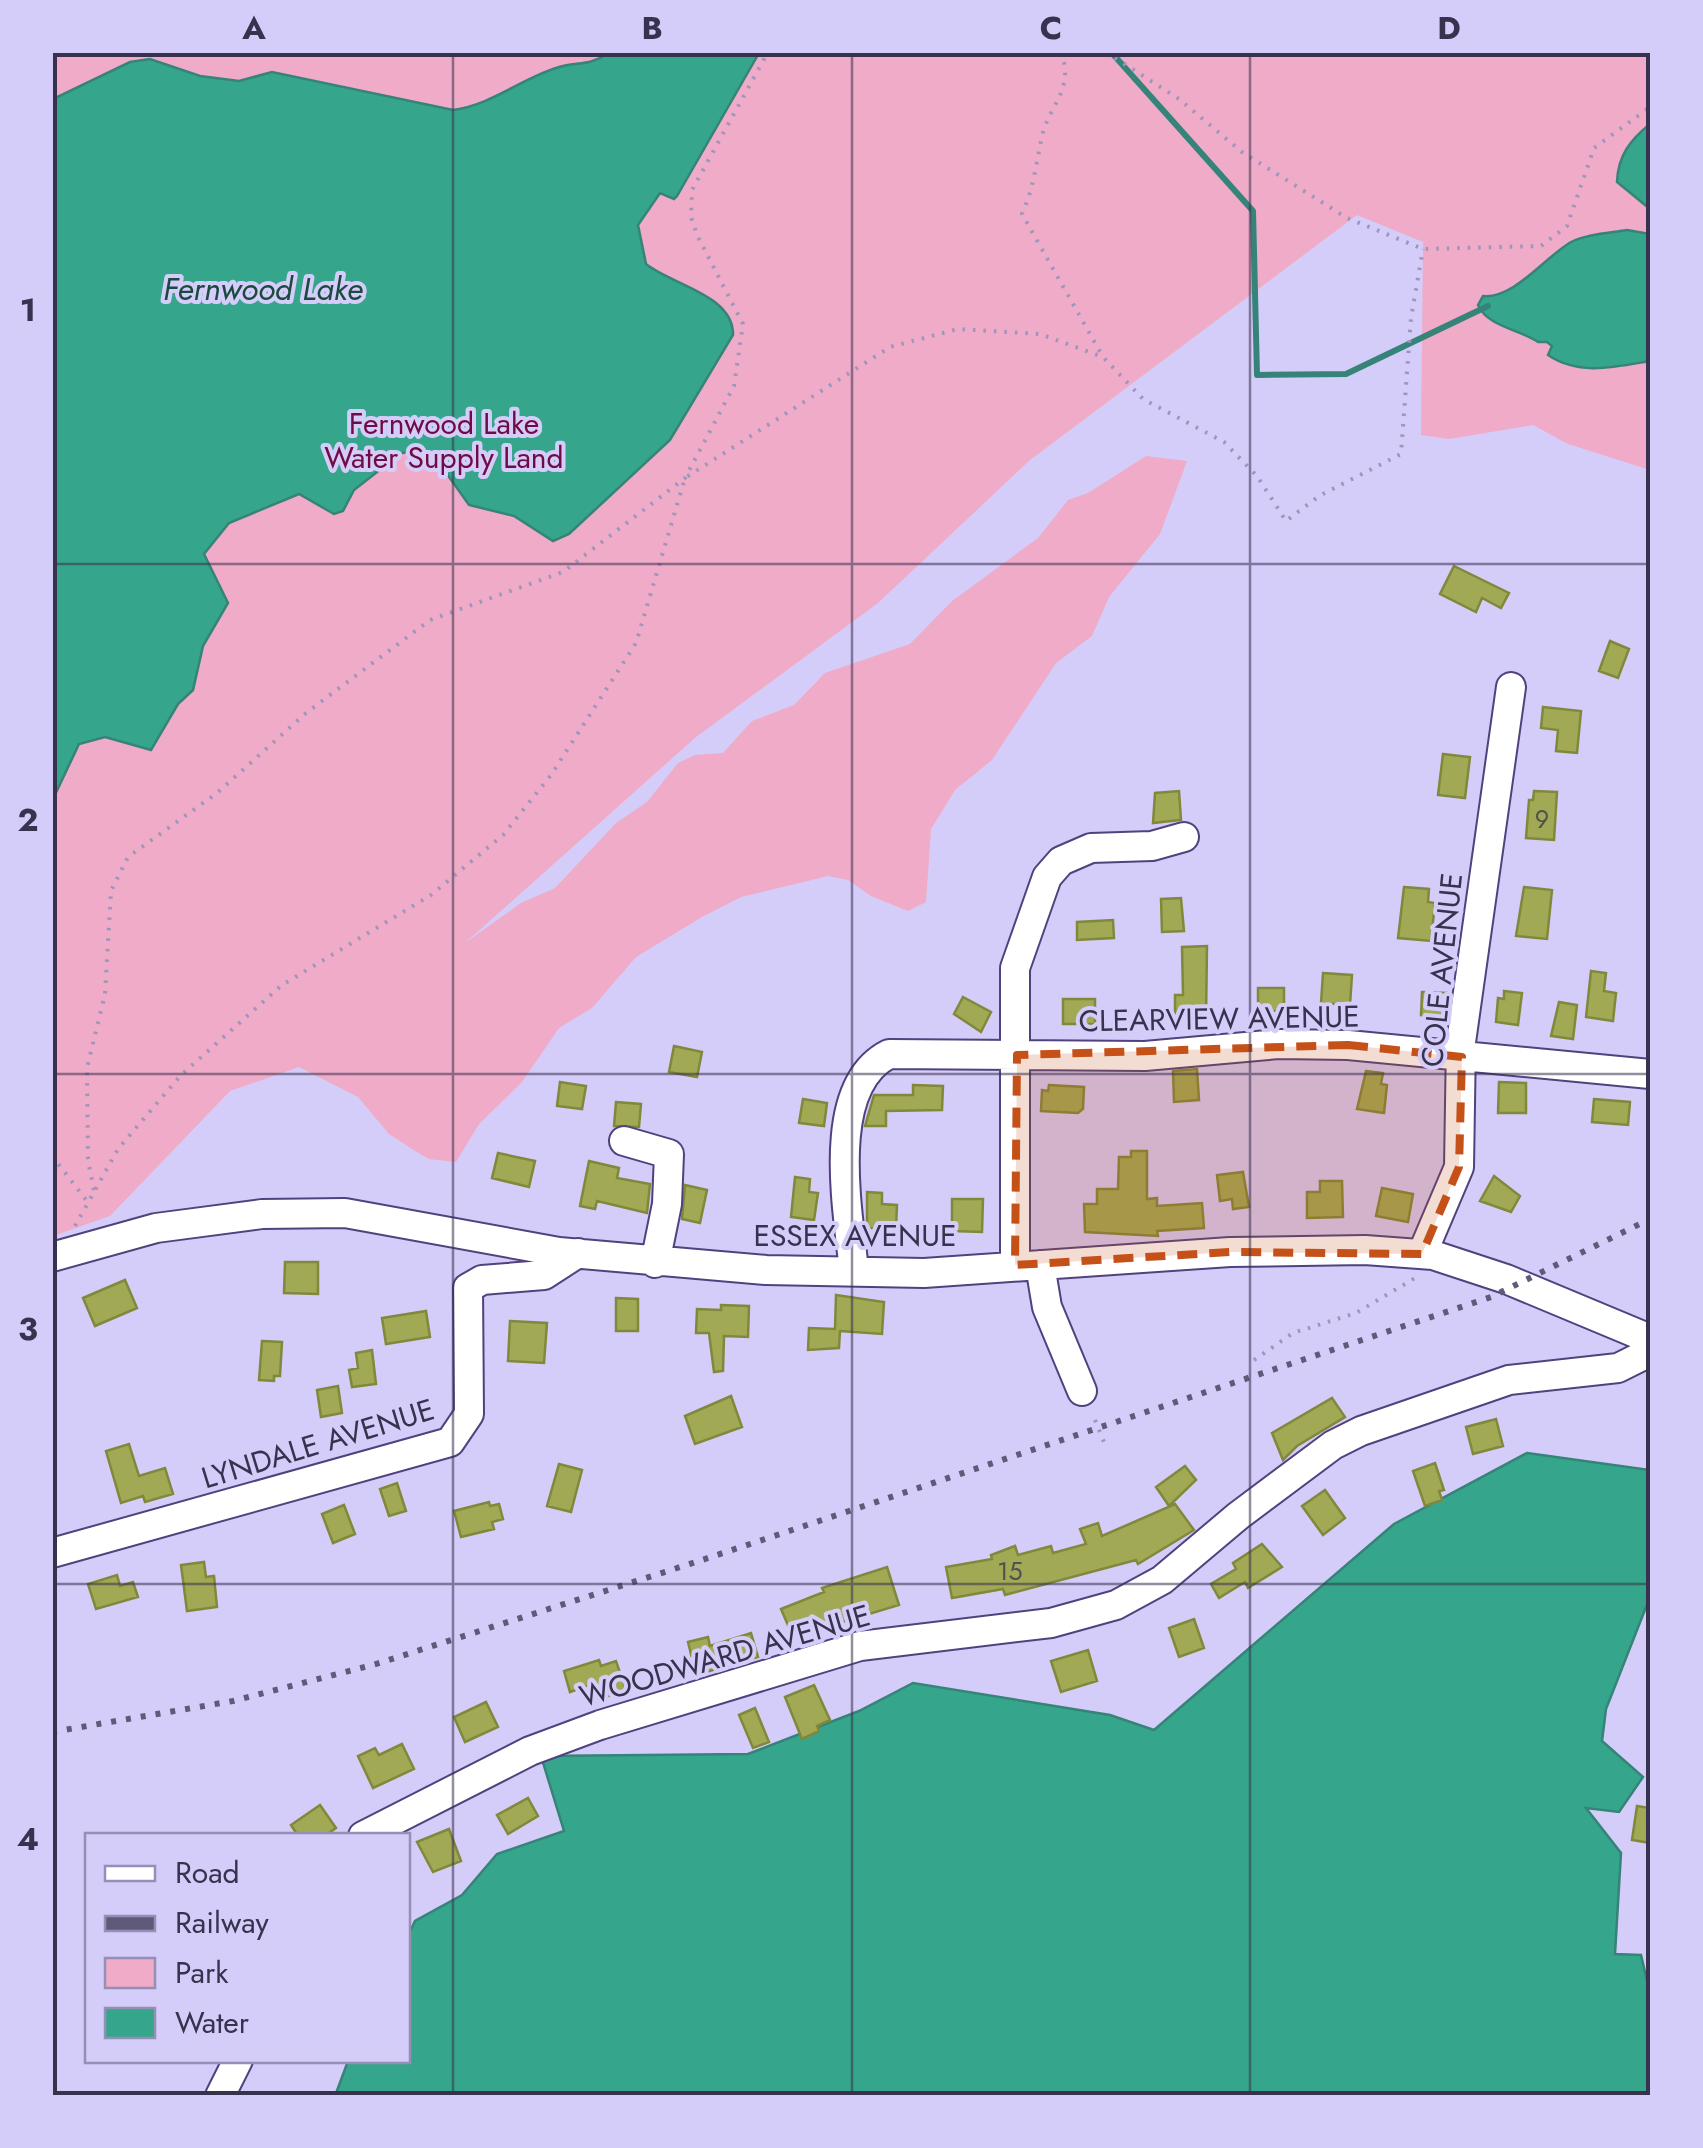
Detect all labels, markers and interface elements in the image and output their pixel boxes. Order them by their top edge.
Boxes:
text: A [241,5,266,51]
text: B [641,5,663,51]
text: C [1040,5,1062,51]
text: D [1437,5,1461,51]
water label: Fernwood Lake [163,266,363,312]
text: 1 [20,287,36,333]
park label: Fernwood Lake Water Supply Land [324,402,564,479]
text: 2 [18,797,39,843]
house number: 9 [1535,801,1549,837]
street label: COLE AVENUE [1410,871,1473,1069]
street label: CLEARVIEW AVENUE [1078,995,1360,1042]
street label: ESSEX AVENUE [753,1214,957,1257]
text: 3 [18,1306,38,1352]
street label: LYNDALE AVENUE [196,1388,440,1499]
house number: 15 [997,1553,1023,1589]
street label: WOODWARD AVENUE [575,1593,875,1718]
text: 4 [17,1816,39,1862]
legend [85,1833,410,2063]
text: Road [175,1851,240,1894]
text: Railway [175,1901,270,1944]
text: Park [175,1951,229,1994]
text: Water [175,2001,250,2044]

